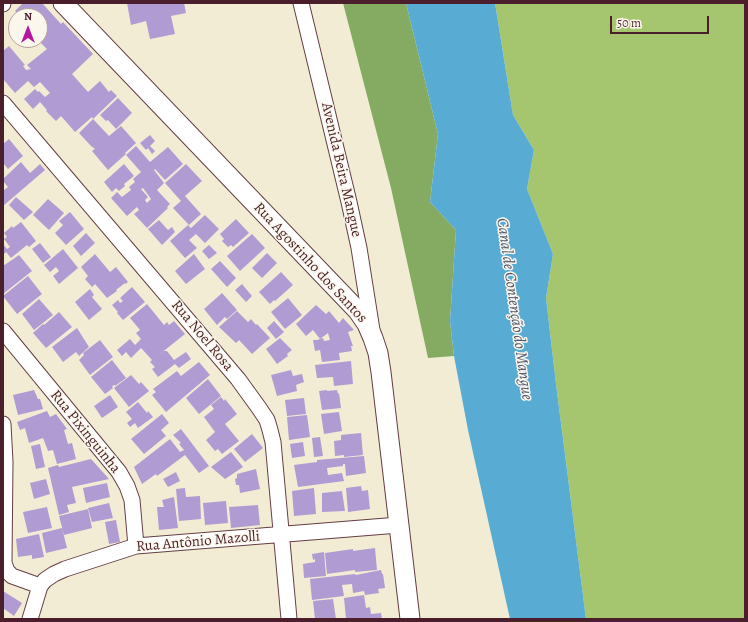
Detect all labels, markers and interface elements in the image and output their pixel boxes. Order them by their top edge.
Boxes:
north arrow [8,8,48,48]
scale bar [612,8,711,34]
text: N [24,9,32,24]
text: 50 m [617,15,641,31]
street label: Avenida Beira Mangue [317,101,365,239]
street label: Rua Agostinho dos Santos [249,199,371,327]
water label: Canal de Contenção do Mangue [492,217,536,401]
street label: Rua Noel Rosa [167,297,237,375]
street label: Rua Pixinguinha [46,387,124,477]
street label: Rua Antônio Mazolli [135,528,261,556]

